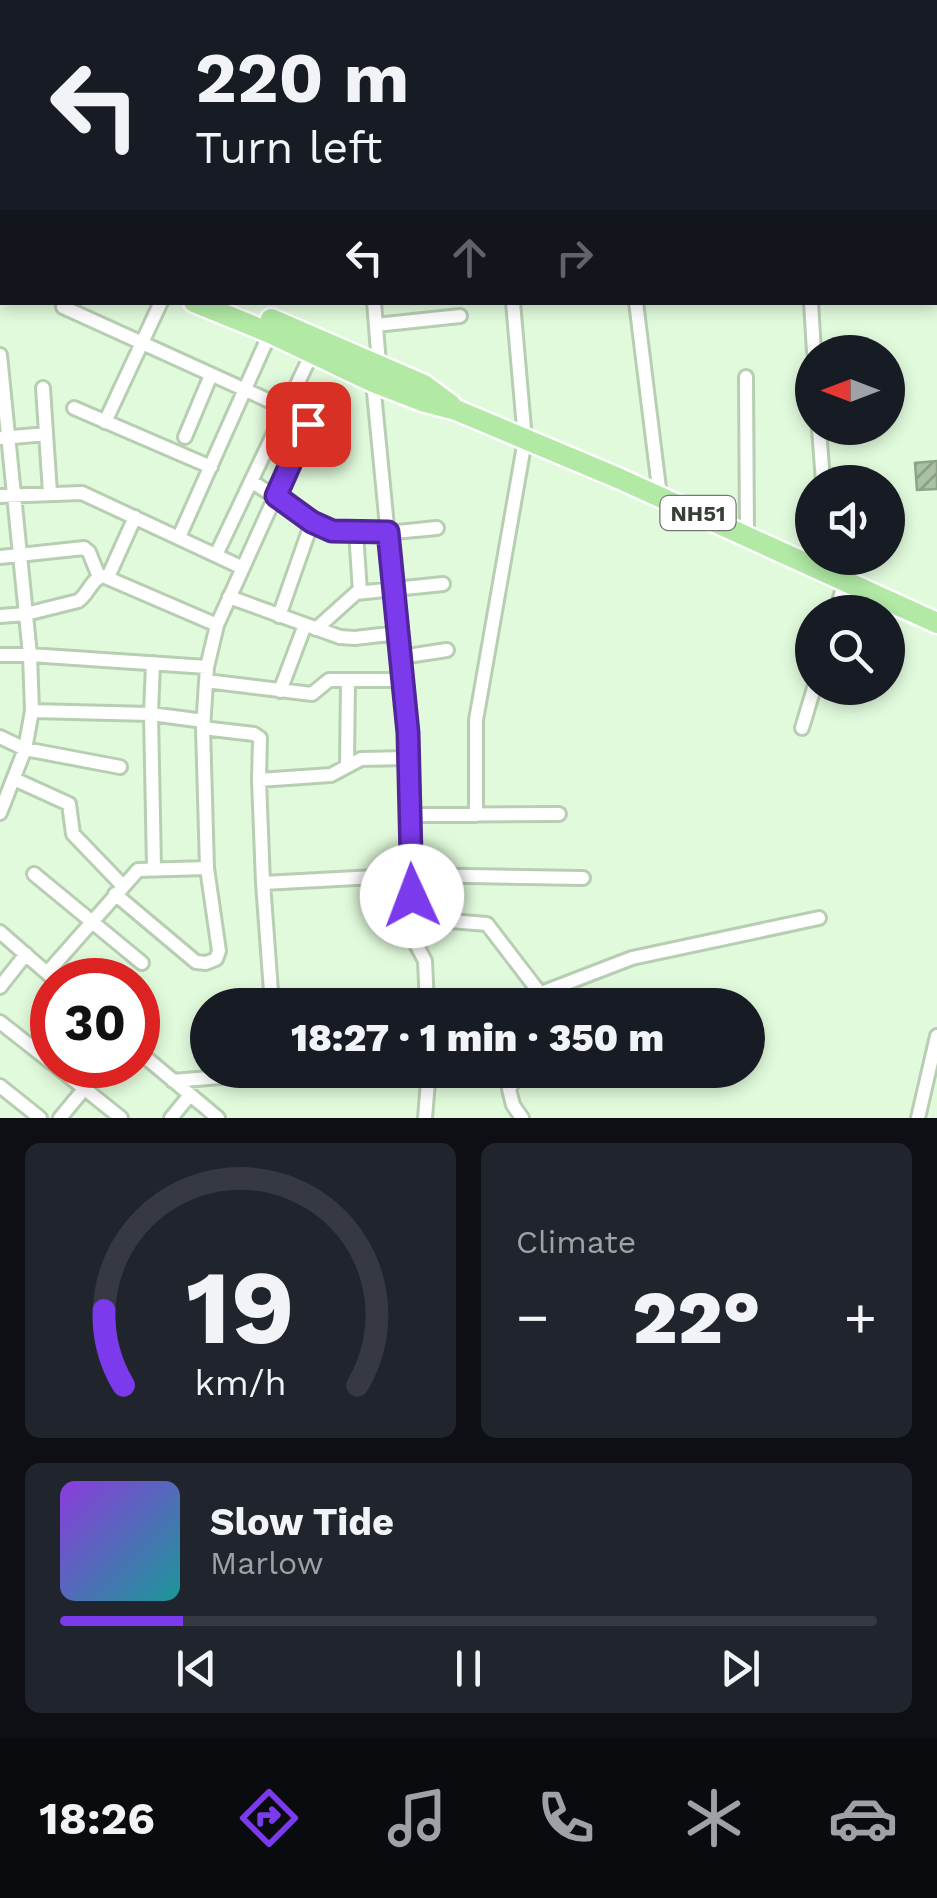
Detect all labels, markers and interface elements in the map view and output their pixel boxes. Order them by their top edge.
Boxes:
text: 220 m [195,37,409,119]
icon: left [30,40,160,170]
text: Turn left [195,121,382,174]
icon: left [337,230,392,285]
icon: ahead [442,230,497,285]
icon: right [547,230,602,285]
north arrow [795,335,905,445]
map controls [795,335,905,705]
pin [266,382,351,467]
icon: arrive [281,397,336,452]
button: sound [795,465,905,575]
road number: NH51 [660,496,736,530]
button: search [795,595,905,705]
position arrow [360,844,464,948]
speed limit sign: 30 [30,958,160,1088]
text: 18:27 · 1 min · 350 m [291,1016,664,1060]
text: Climate [516,1223,636,1261]
text: 19 [186,1246,295,1368]
text: 22° [632,1273,761,1361]
text: − [516,1285,549,1349]
text: + [844,1285,877,1349]
text: km/h [194,1362,287,1404]
text: Slow Tide [210,1500,394,1544]
text: Marlow [210,1544,324,1582]
icon: previous [169,1641,224,1696]
icon: pause [441,1641,496,1696]
icon: next [713,1641,768,1696]
icon: directions [234,1783,304,1853]
icon: music [382,1783,452,1853]
icon: phone [531,1783,601,1853]
icon: climate [679,1783,749,1853]
icon: car [828,1783,898,1853]
text: 18:26 [39,1792,155,1845]

